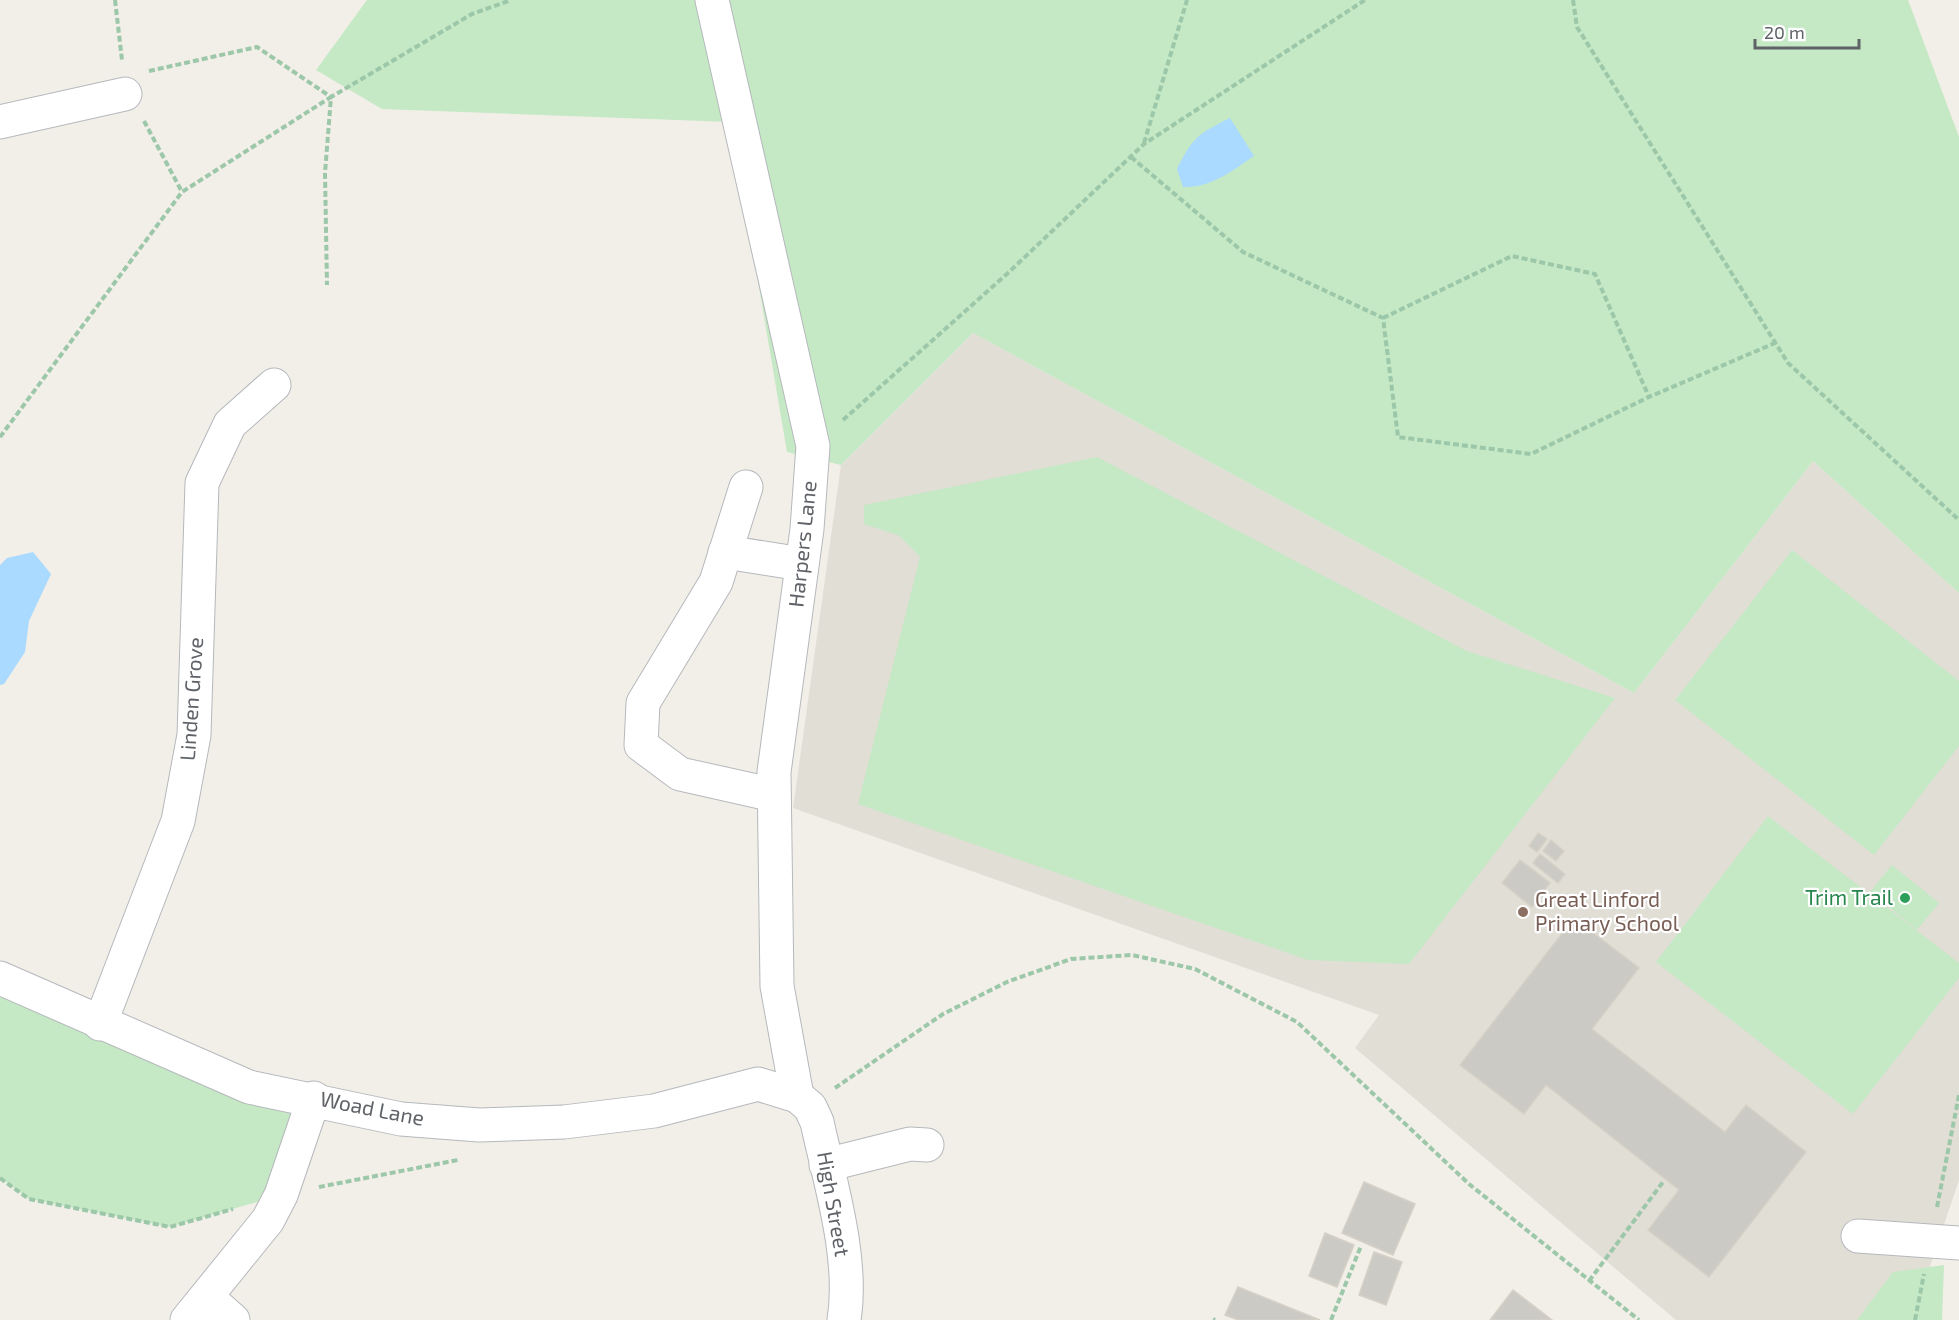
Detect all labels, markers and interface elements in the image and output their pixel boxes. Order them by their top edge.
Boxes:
scale bar [1755,12,1858,50]
text: 20 m [1764,21,1805,43]
street label: Harpers Lane [782,479,821,608]
street label: Linden Grove [174,636,207,762]
place label: Trim Trail [1805,884,1894,909]
place label: Great Linford Primary School [1535,886,1680,935]
marker: Trim Trail [1898,891,1912,905]
marker: Great Linford Primary School [1516,905,1530,919]
street label: Woad Lane [318,1085,426,1130]
street label: High Street [813,1149,856,1258]

